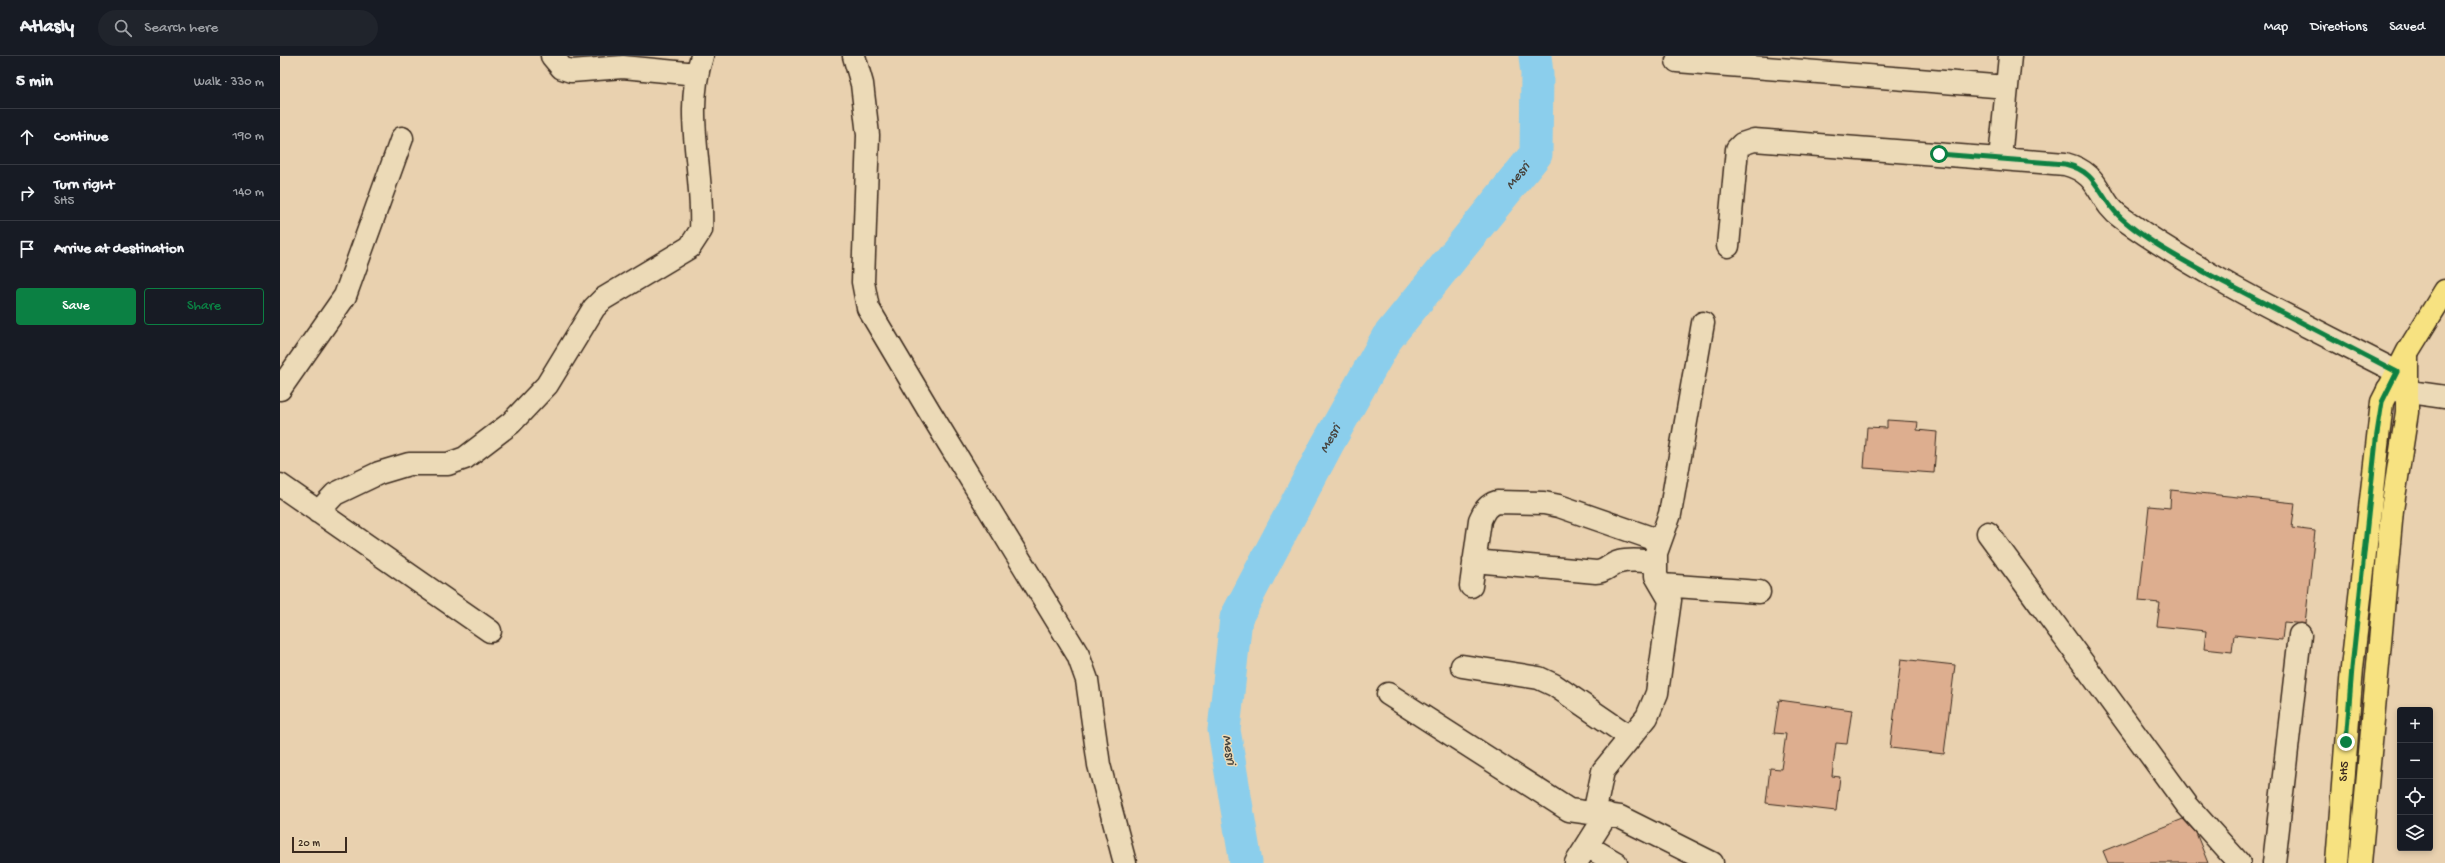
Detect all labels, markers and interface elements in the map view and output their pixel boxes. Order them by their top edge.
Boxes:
search box [98,10,378,46]
text: Atlasly [20,16,74,39]
icon: search [112,17,134,39]
text: Search here [144,19,218,37]
text: Map [2264,19,2288,36]
text: Directions [2310,19,2367,36]
text: Saved [2389,19,2425,36]
text: 5 min [16,72,53,92]
text: Walk · 330 m [194,75,264,90]
icon: ahead [16,126,38,148]
text: Continue [54,128,108,146]
text: 190 m [233,129,264,144]
route start [1930,145,1948,163]
water label: Mesri [1502,157,1535,193]
text: Turn right [54,176,114,194]
icon: right [16,182,38,204]
text: 140 m [233,185,264,200]
text: SH5 [54,194,74,209]
icon: arrive [16,238,38,260]
text: Arrive at destination [54,240,184,258]
button: Save [16,288,136,325]
button: Share [144,288,264,325]
water label: Mesri [1316,420,1346,456]
map controls [2397,707,2433,851]
button: + [2397,707,2433,743]
route end [2337,733,2355,751]
water label: Mesri [1217,734,1239,768]
button: − [2397,743,2433,779]
street label: SH5 [2336,760,2352,782]
button: locate [2397,779,2433,815]
button: layers [2397,815,2433,851]
scale bar [292,835,347,854]
text: 20 m [298,838,320,850]

